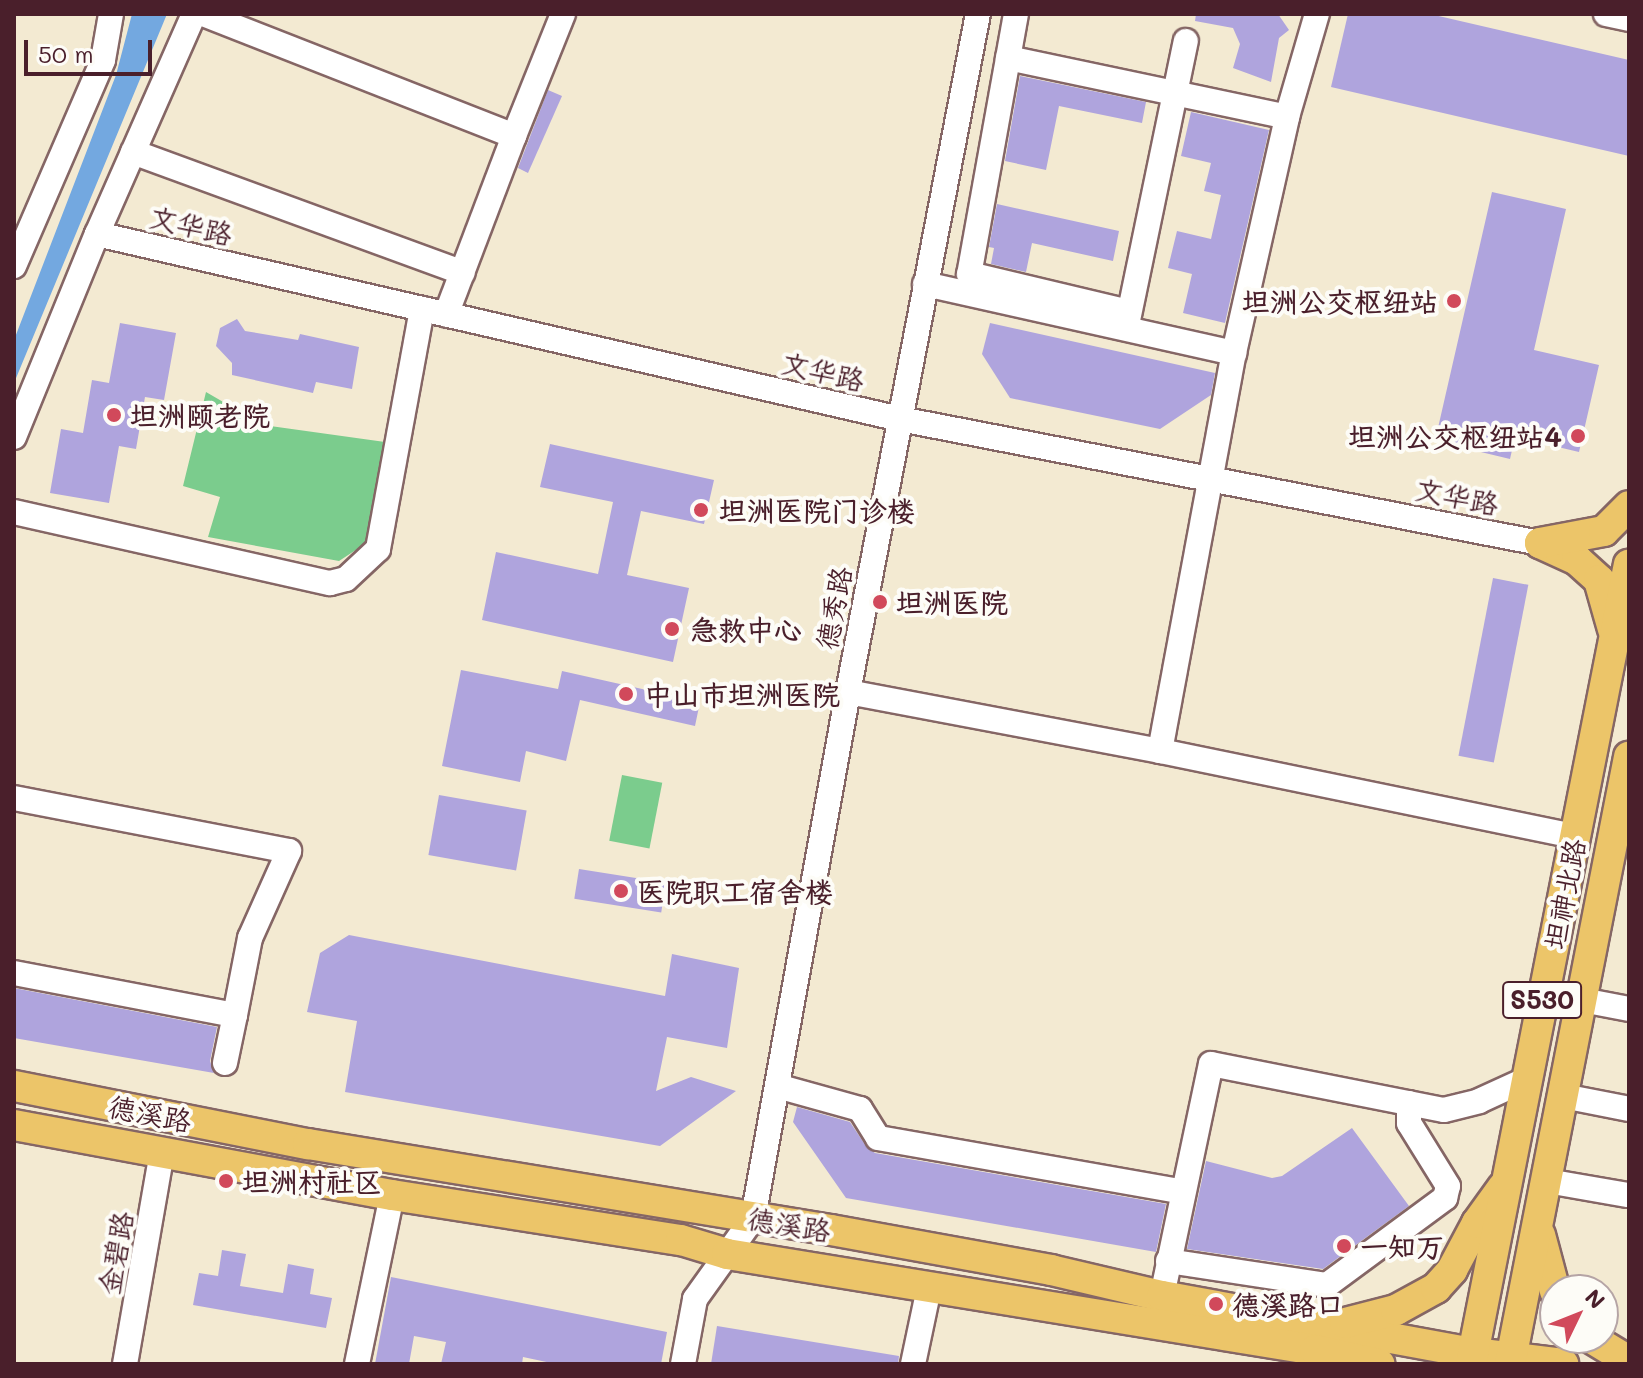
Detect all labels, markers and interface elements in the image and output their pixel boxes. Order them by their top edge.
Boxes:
scale bar [28,24,156,74]
text: 50 m [38,38,94,69]
street label: 文华路 [146,199,236,251]
place label: 坦洲公交枢纽站 [1242,284,1438,318]
marker: 坦洲公交枢纽站 [1445,292,1463,310]
street label: 文华路 [778,345,868,397]
place label: 坦洲颐老院 [130,398,270,432]
marker: 坦洲颐老院 [105,406,123,424]
place label: 坦洲公交枢纽站4 [1348,419,1562,453]
marker: 坦洲公交枢纽站4 [1569,427,1587,445]
street label: 文华路 [1413,471,1501,521]
place label: 坦洲医院门诊楼 [719,493,915,527]
marker: 坦洲医院门诊楼 [690,499,712,521]
street label: 德秀路 [808,564,858,652]
place label: 坦洲医院 [896,585,1008,619]
marker: 坦洲医院 [871,593,889,611]
place label: 急救中心 [690,612,802,646]
marker: 急救中心 [661,618,683,640]
place label: 中山市坦洲医院 [644,677,840,711]
marker: 中山市坦洲医院 [615,683,637,705]
street label: 坦神北路 [1537,836,1591,952]
place label: 医院职工宿舍楼 [637,874,833,908]
marker: 医院职工宿舍楼 [612,882,630,900]
road number: S530 [1502,978,1582,1022]
street label: 德溪路 [106,1088,194,1138]
place label: 坦洲村社区 [242,1164,382,1198]
marker: 坦洲村社区 [217,1172,235,1190]
street label: 德溪路 [745,1201,833,1247]
street label: 金碧路 [91,1209,139,1297]
place label: 一知万 [1360,1229,1444,1263]
marker: 一知万 [1335,1237,1353,1255]
north arrow [1539,1274,1619,1354]
text: N [1579,1283,1612,1315]
place label: 德溪路口 [1232,1287,1344,1321]
marker: 德溪路口 [1207,1295,1225,1313]

